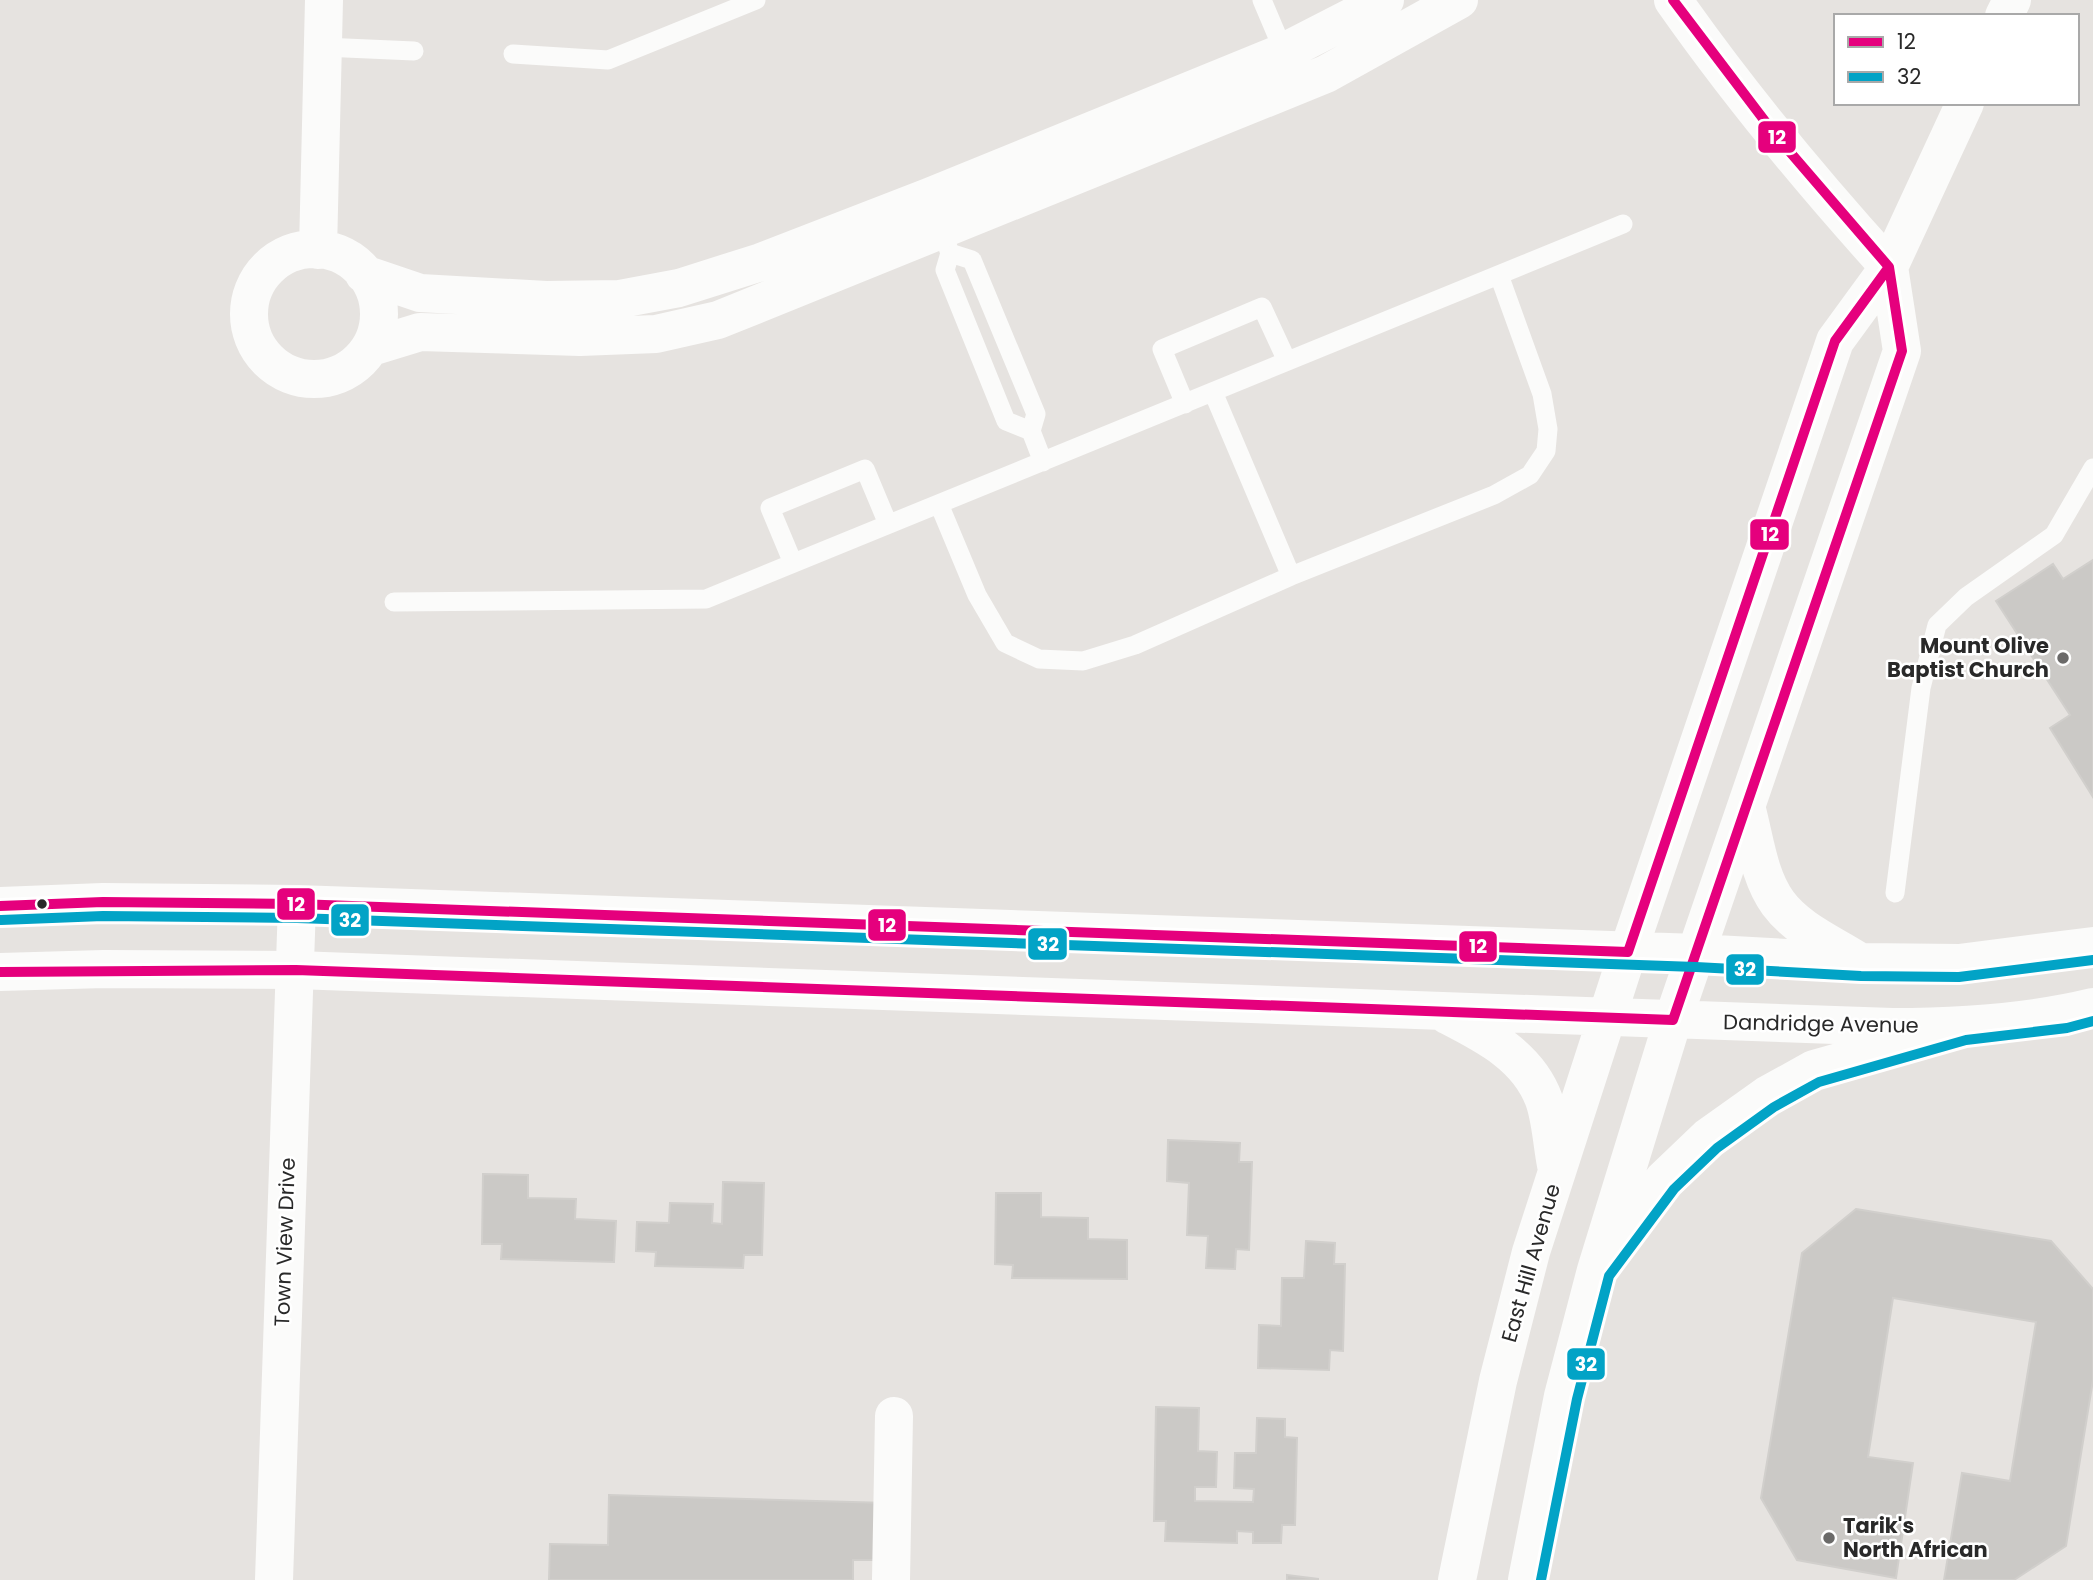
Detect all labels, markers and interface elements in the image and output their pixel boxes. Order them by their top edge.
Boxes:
legend [1834,14,2079,105]
text: 12 [1897,27,1916,56]
text: 32 [1897,62,1921,91]
line badge: 12 [1757,120,1797,154]
text: 12 [1768,124,1786,151]
line badge: 12 [1749,518,1790,551]
text: 12 [1761,521,1779,548]
place label: Mount Olive Baptist Church [1887,631,2049,684]
marker: Mount Olive Baptist Church [2055,650,2071,666]
line badge: 12 [276,887,316,921]
text: 12 [287,891,305,918]
unlabelled marker [35,897,49,911]
line badge: 32 [330,903,370,937]
text: 32 [339,907,361,934]
line badge: 12 [867,908,907,942]
text: 12 [878,912,896,939]
line badge: 32 [1027,927,1068,961]
line badge: 12 [1458,930,1498,963]
text: 32 [1037,931,1059,958]
text: 12 [1469,933,1487,960]
line badge: 32 [1725,953,1765,986]
text: 32 [1734,956,1756,983]
street label: Dandridge Avenue [1723,1007,1919,1040]
street label: Town View Drive [267,1157,302,1327]
street label: East Hill Avenue [1494,1180,1567,1346]
line badge: 32 [1566,1347,1606,1381]
text: 32 [1575,1351,1597,1378]
place label: Tarik's North African [1843,1511,1988,1564]
marker: Tarik's North African [1821,1530,1837,1546]

